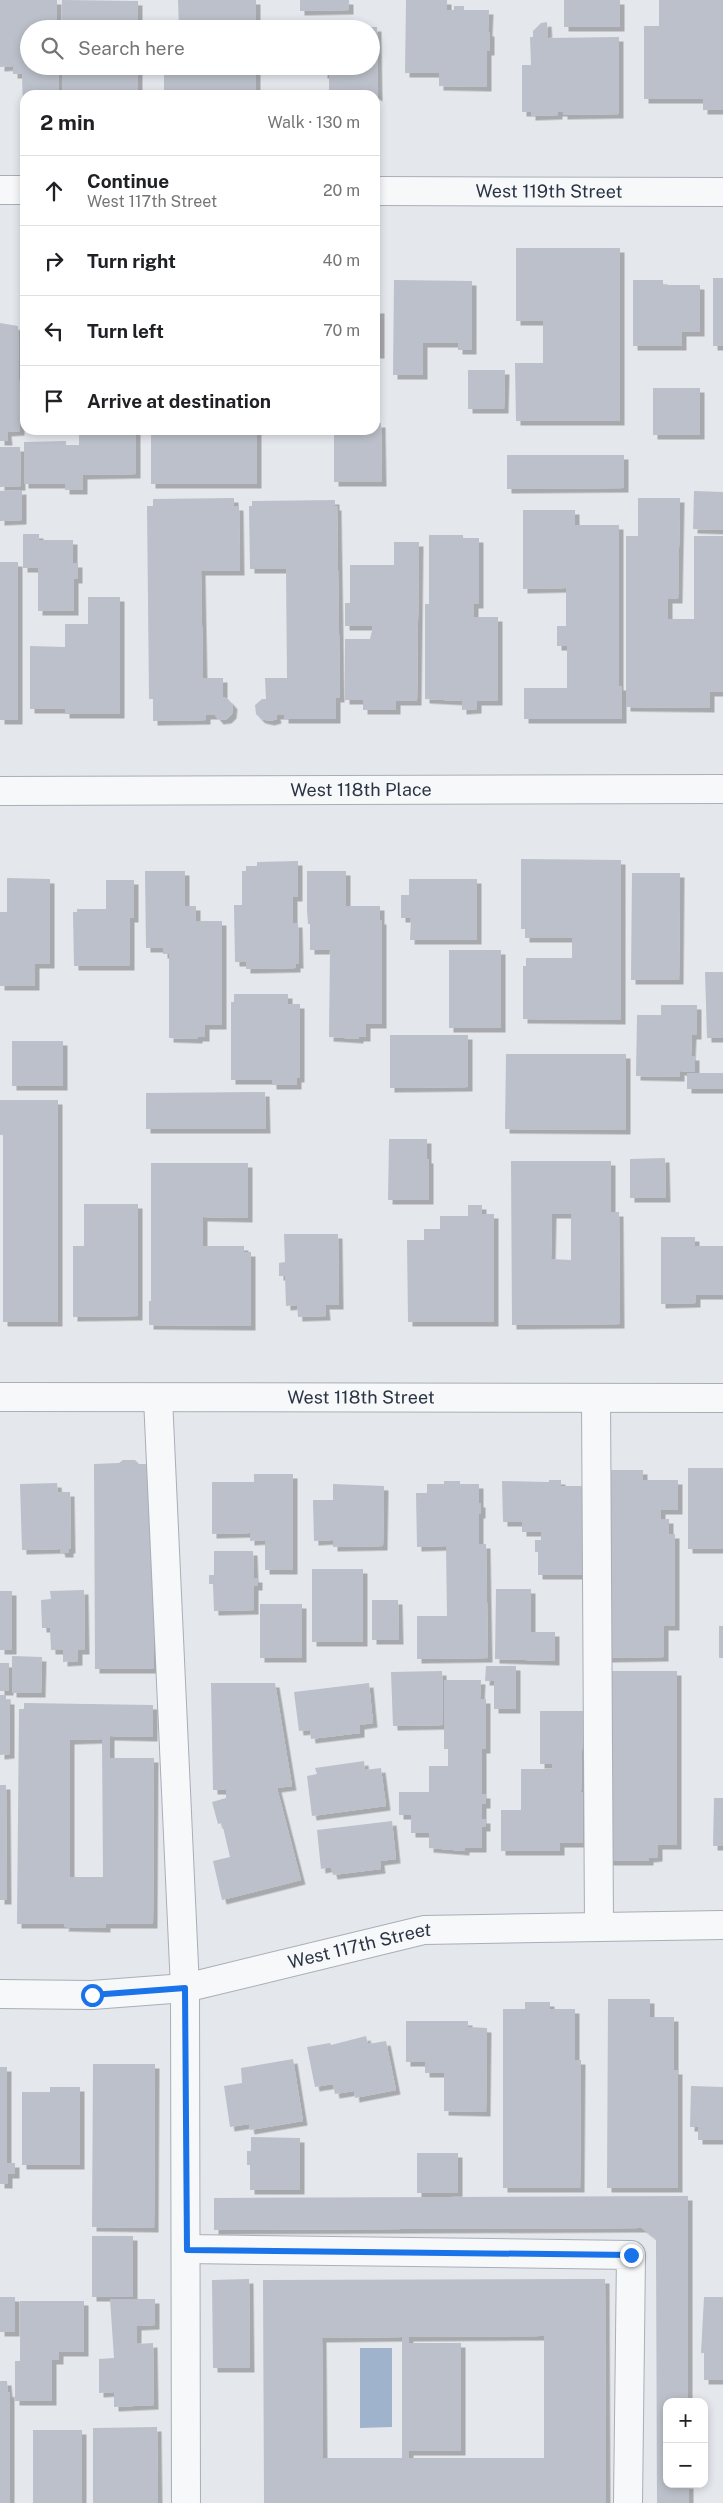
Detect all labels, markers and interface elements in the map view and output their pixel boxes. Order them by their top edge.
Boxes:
search box [20,20,380,75]
icon: search [38,34,66,62]
text: Search here [78,37,185,59]
text: 2 min [40,110,95,135]
text: Walk · 130 m [267,113,360,132]
text: Continue [87,170,169,192]
icon: ahead [40,177,68,205]
street label: West 119th Street [475,180,623,202]
text: 20 m [323,181,360,200]
text: West 117th Street [87,192,217,211]
icon: right [40,247,68,275]
text: Turn right [87,250,176,272]
text: 40 m [322,251,360,270]
icon: left [40,317,68,345]
text: Turn left [87,320,164,342]
text: 70 m [323,321,360,340]
icon: arrive [40,387,68,415]
text: Arrive at destination [87,390,271,412]
street label: West 118th Place [290,779,432,800]
street label: West 118th Street [287,1386,435,1408]
street label: West 117th Street [286,1919,431,1973]
route start [81,1984,104,2007]
route end [620,2244,643,2267]
map controls [663,2398,708,2488]
button: + [663,2398,708,2443]
button: − [663,2443,708,2488]

